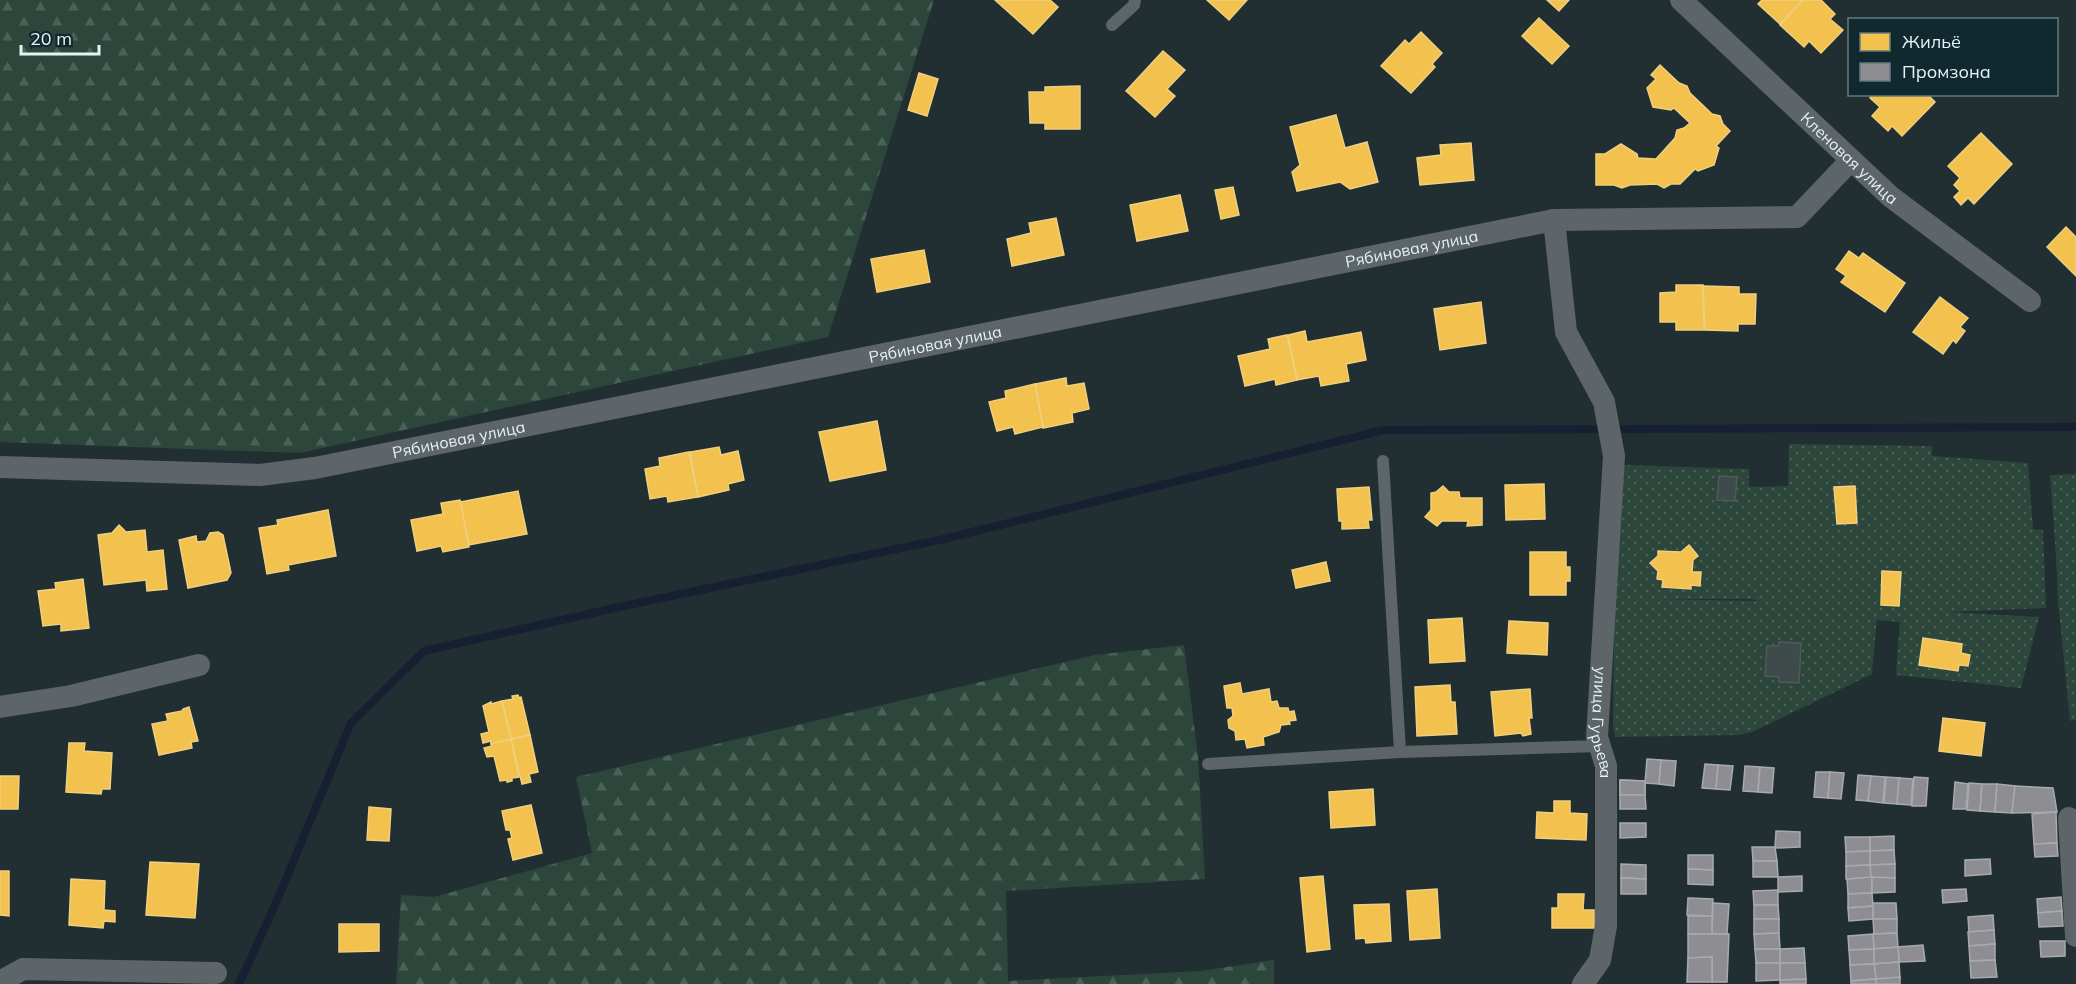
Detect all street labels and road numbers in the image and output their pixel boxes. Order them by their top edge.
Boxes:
street label: Кленовая улица [1797,108,1902,209]
street label: Рябиновая улица [1343,225,1480,272]
street label: Рябиновая улица [867,321,1003,367]
street label: Рябиновая улица [390,416,527,462]
street label: улица Гурьева [1586,666,1616,778]

